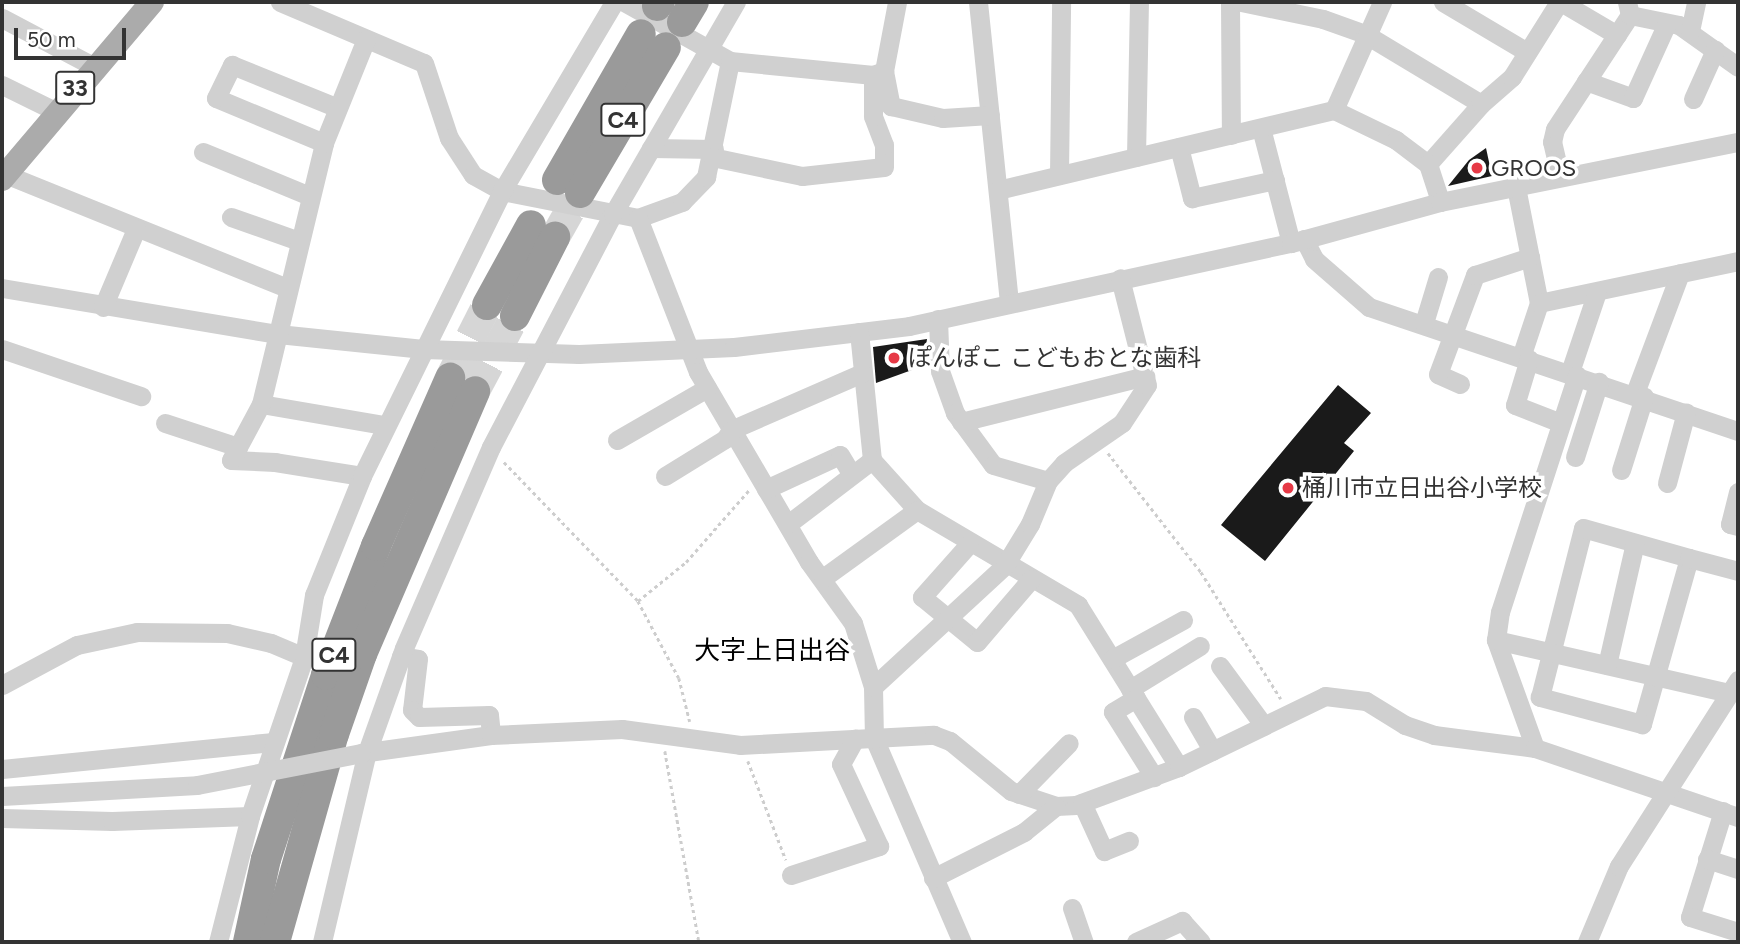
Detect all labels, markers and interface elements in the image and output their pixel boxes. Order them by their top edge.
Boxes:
scale bar [18,14,130,58]
text: 50 m [27,27,76,52]
road number: 33 [54,68,96,108]
road number: C4 [600,100,646,140]
place label: GROOS [1491,154,1576,182]
marker: GROOS [1469,160,1485,176]
place label: ぽんぽこ こどもおとな歯科 [908,344,1202,372]
marker: ぽんぽこ こどもおとな歯科 [886,350,902,366]
place label: 桶川市立日出谷小学校 [1302,474,1542,502]
marker: 桶川市立日出谷小学校 [1280,480,1296,496]
district label: 大字上日出谷 [694,635,850,667]
road number: C4 [311,636,357,674]

